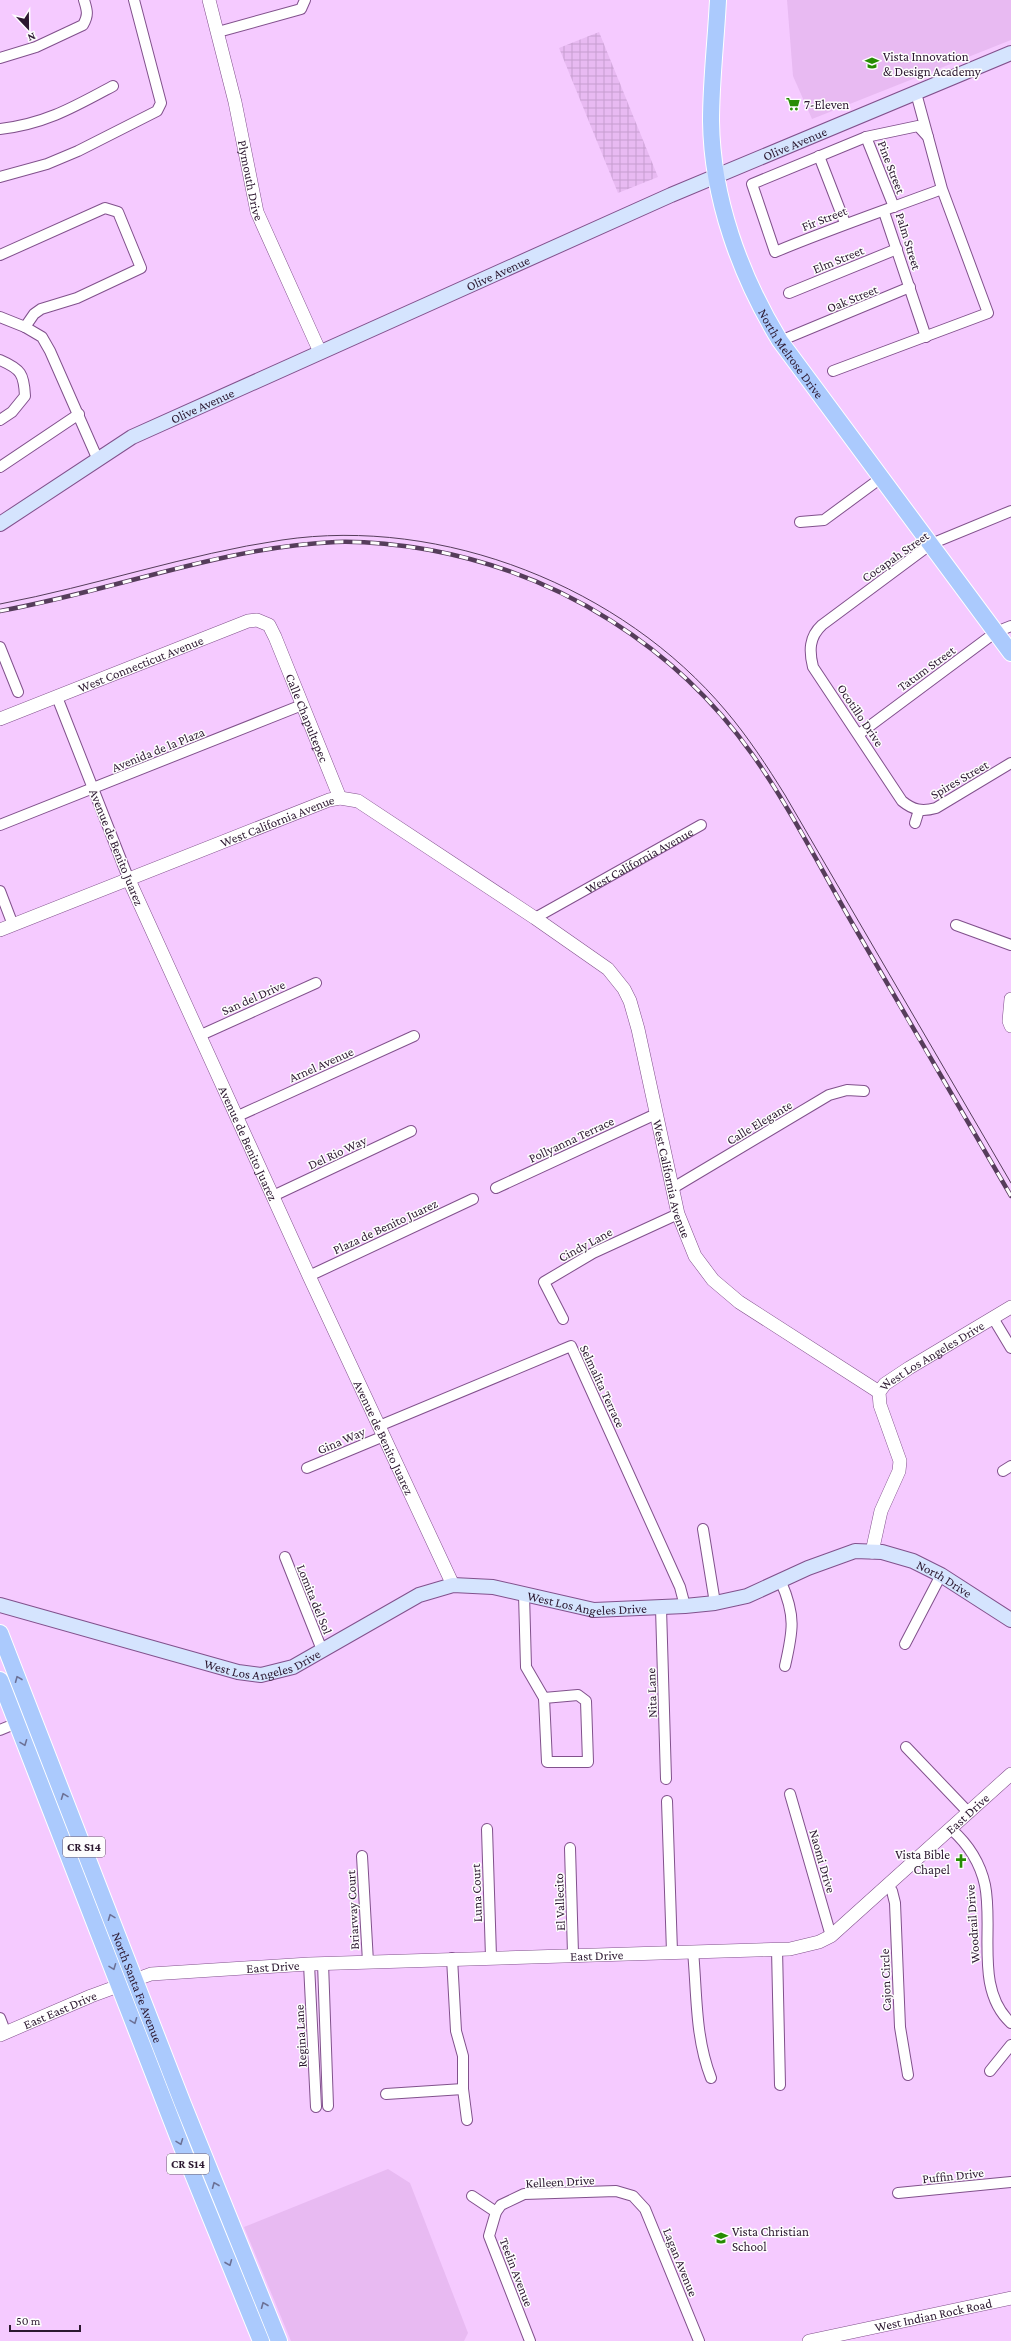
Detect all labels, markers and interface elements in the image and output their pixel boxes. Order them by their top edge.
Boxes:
north arrow [8,8,48,48]
text: N [26,30,37,44]
place label: Vista Innovation & Design Academy [883,49,982,79]
school or university icon: Vista Innovation & Design Academy [864,55,880,71]
supermarket icon: 7-Eleven [785,96,801,112]
place label: 7-Eleven [804,97,849,112]
street label: Olive Avenue [761,124,829,164]
street label: Plymouth Drive [235,139,267,223]
street label: Pine Street [875,139,909,196]
street label: Fir Street [799,203,850,234]
street label: Palm Street [893,211,925,272]
street label: Elm Street [810,242,867,276]
street label: Olive Avenue [464,252,532,294]
street label: Oak Street [824,281,881,315]
street label: North Melrose Drive [755,306,827,402]
street label: Olive Avenue [168,385,237,427]
street label: Cocapah Street [859,527,932,585]
street label: West Connecticut Avenue [76,632,206,695]
street label: Tatum Street [895,642,958,694]
street label: Calle Chapultepec [282,671,332,765]
street label: Ocotillo Drive [834,681,887,750]
street label: Avenida de la Plaza [110,724,207,775]
street label: Spires Street [928,757,991,802]
street label: Avenue de Benito Juarez [86,787,147,908]
street label: West California Avenue [218,792,336,850]
street label: West California Avenue [582,824,696,897]
street label: San del Drive [219,977,288,1018]
street label: Arnel Avenue [287,1043,356,1085]
street label: Avenue de Benito Juarez [216,1084,281,1204]
street label: Calle Elegante [724,1097,795,1148]
street label: Pollyanna Terrace [526,1113,616,1166]
street label: West California Avenue [650,1118,694,1240]
street label: Del Rio Way [305,1132,370,1173]
street label: Plaza de Benito Juarez [331,1195,440,1257]
street label: Cindy Lane [556,1224,615,1265]
street label: West Los Angeles Drive [876,1318,987,1393]
street label: Selmalita Terrace [577,1342,628,1430]
street label: Avenue de Benito Juarez [351,1378,417,1498]
street label: Gina Way [315,1423,368,1457]
street label: North Drive [914,1557,975,1601]
street label: Lomita del Sol [294,1562,336,1637]
street label: West Los Angeles Drive [526,1588,647,1618]
street label: West Los Angeles Drive [202,1646,323,1683]
street label: Nita Lane [643,1668,660,1718]
one-way arrow [15,1675,23,1682]
one-way arrow [20,1739,28,1746]
street label: East Drive [943,1790,993,1837]
one-way arrow [61,1792,69,1799]
street label: Naomi Drive [806,1828,839,1895]
road number: CR S14 [63,1837,105,1857]
place label: Vista Bible Chapel [895,1847,951,1877]
church icon: Vista Bible Chapel [953,1853,969,1869]
street label: Luna Court [468,1863,485,1923]
street label: Briarway Court [343,1869,362,1950]
street label: El Vallecito [551,1873,568,1931]
street label: Woodrail Drive [962,1884,983,1964]
one-way arrow [108,1913,116,1920]
street label: North Santa Fe Avenue [109,1930,166,2045]
street label: East Drive [570,1947,624,1964]
street label: Cajon Circle [877,1948,895,2011]
street label: East Drive [246,1958,300,1976]
one-way arrow [108,1963,116,1970]
street label: East East Drive [21,1988,99,2032]
street label: Regina Lane [291,2004,310,2068]
one-way arrow [129,2017,137,2024]
one-way arrow [175,2139,183,2146]
road number: CR S14 [167,2154,209,2174]
street label: Puffin Drive [921,2165,985,2186]
street label: Kelleen Drive [525,2172,595,2191]
one-way arrow [212,2181,220,2188]
place label: Vista Christian School [732,2224,809,2254]
street label: Lagan Avenue [660,2226,701,2299]
school or university icon: Vista Christian School [713,2230,729,2246]
street label: Teelin Avenue [497,2236,537,2309]
one-way arrow [224,2258,232,2266]
street label: West Indian Rock Road [873,2295,993,2335]
one-way arrow [261,2301,269,2308]
scale bar [10,2307,80,2333]
text: 50 m [16,2314,41,2328]

